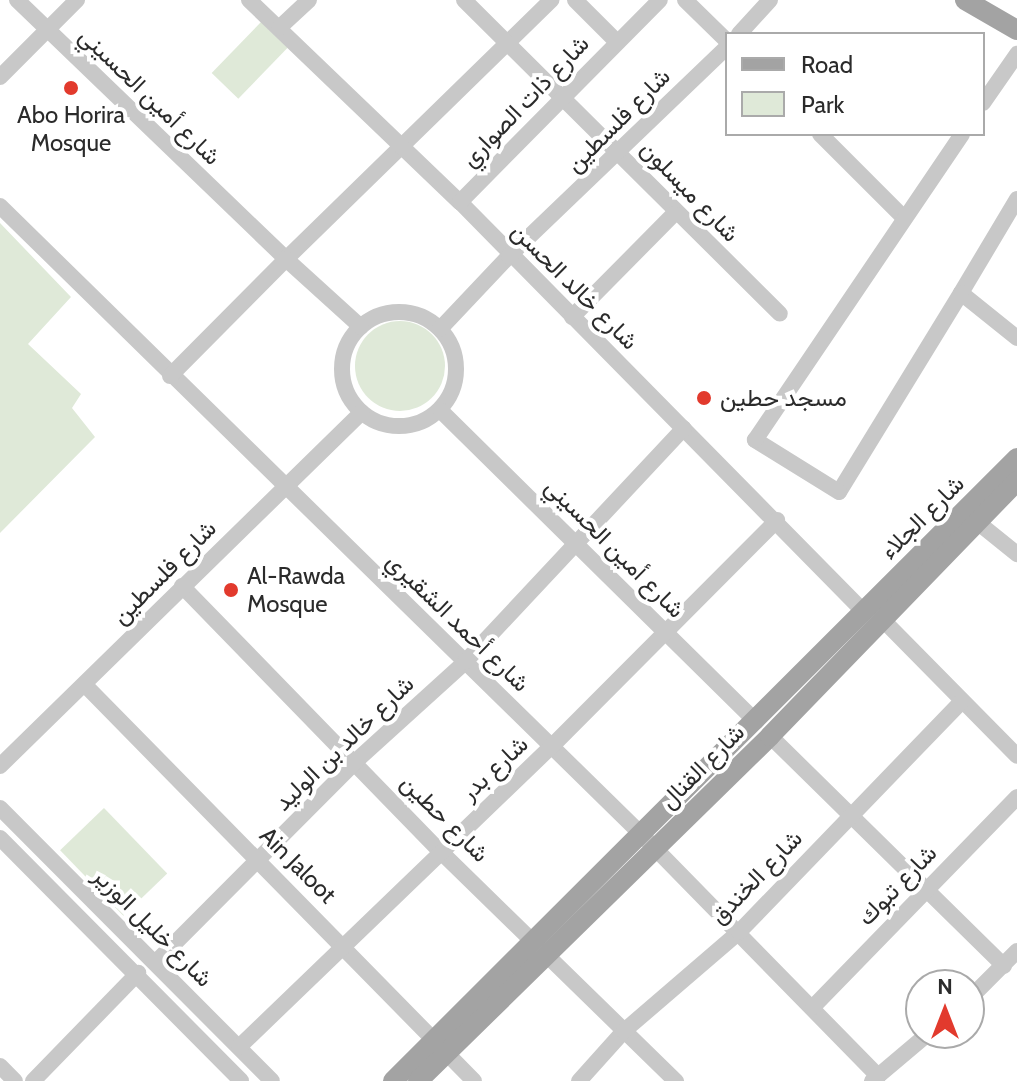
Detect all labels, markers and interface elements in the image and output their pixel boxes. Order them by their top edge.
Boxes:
street label: شارع أمين الحسيني [73,21,227,171]
street label: شارع ذات الصواري [455,29,595,173]
legend [725,32,985,136]
text: Road [801,50,853,79]
street label: شارع فلسطين [560,62,676,178]
marker: Abo Horira Mosque [62,79,80,97]
text: Park [801,90,844,119]
place label: Abo Horira Mosque [17,101,125,157]
street label: شارع ميسلون [634,134,746,248]
street label: شارع خالد الحسن [506,217,644,355]
place label: مسجد حطين [720,384,847,412]
marker: مسجد حطين [695,389,713,407]
street label: شارع الجلاء [874,469,970,565]
street label: شارع أمين الحسيني [539,472,691,624]
street label: شارع فلسطين [106,514,222,630]
street label: شارع أحمد الشقيري [381,546,535,698]
place label: Al-Rawda Mosque [247,562,345,618]
marker: Al-Rawda Mosque [222,581,240,599]
street label: شارع خالد بن الوليد [268,669,420,817]
street label: شارع القنال [654,718,750,814]
street label: شارع بدر [454,730,534,806]
street label: شارع حطين [395,768,495,868]
street label: Ain Jaloot [254,821,342,909]
street label: شارع الخندق [704,824,808,930]
street label: شارع تبوك [852,839,942,931]
street label: شارع خليل الوزير [87,861,219,993]
north arrow [905,969,985,1049]
text: N [937,973,953,1000]

